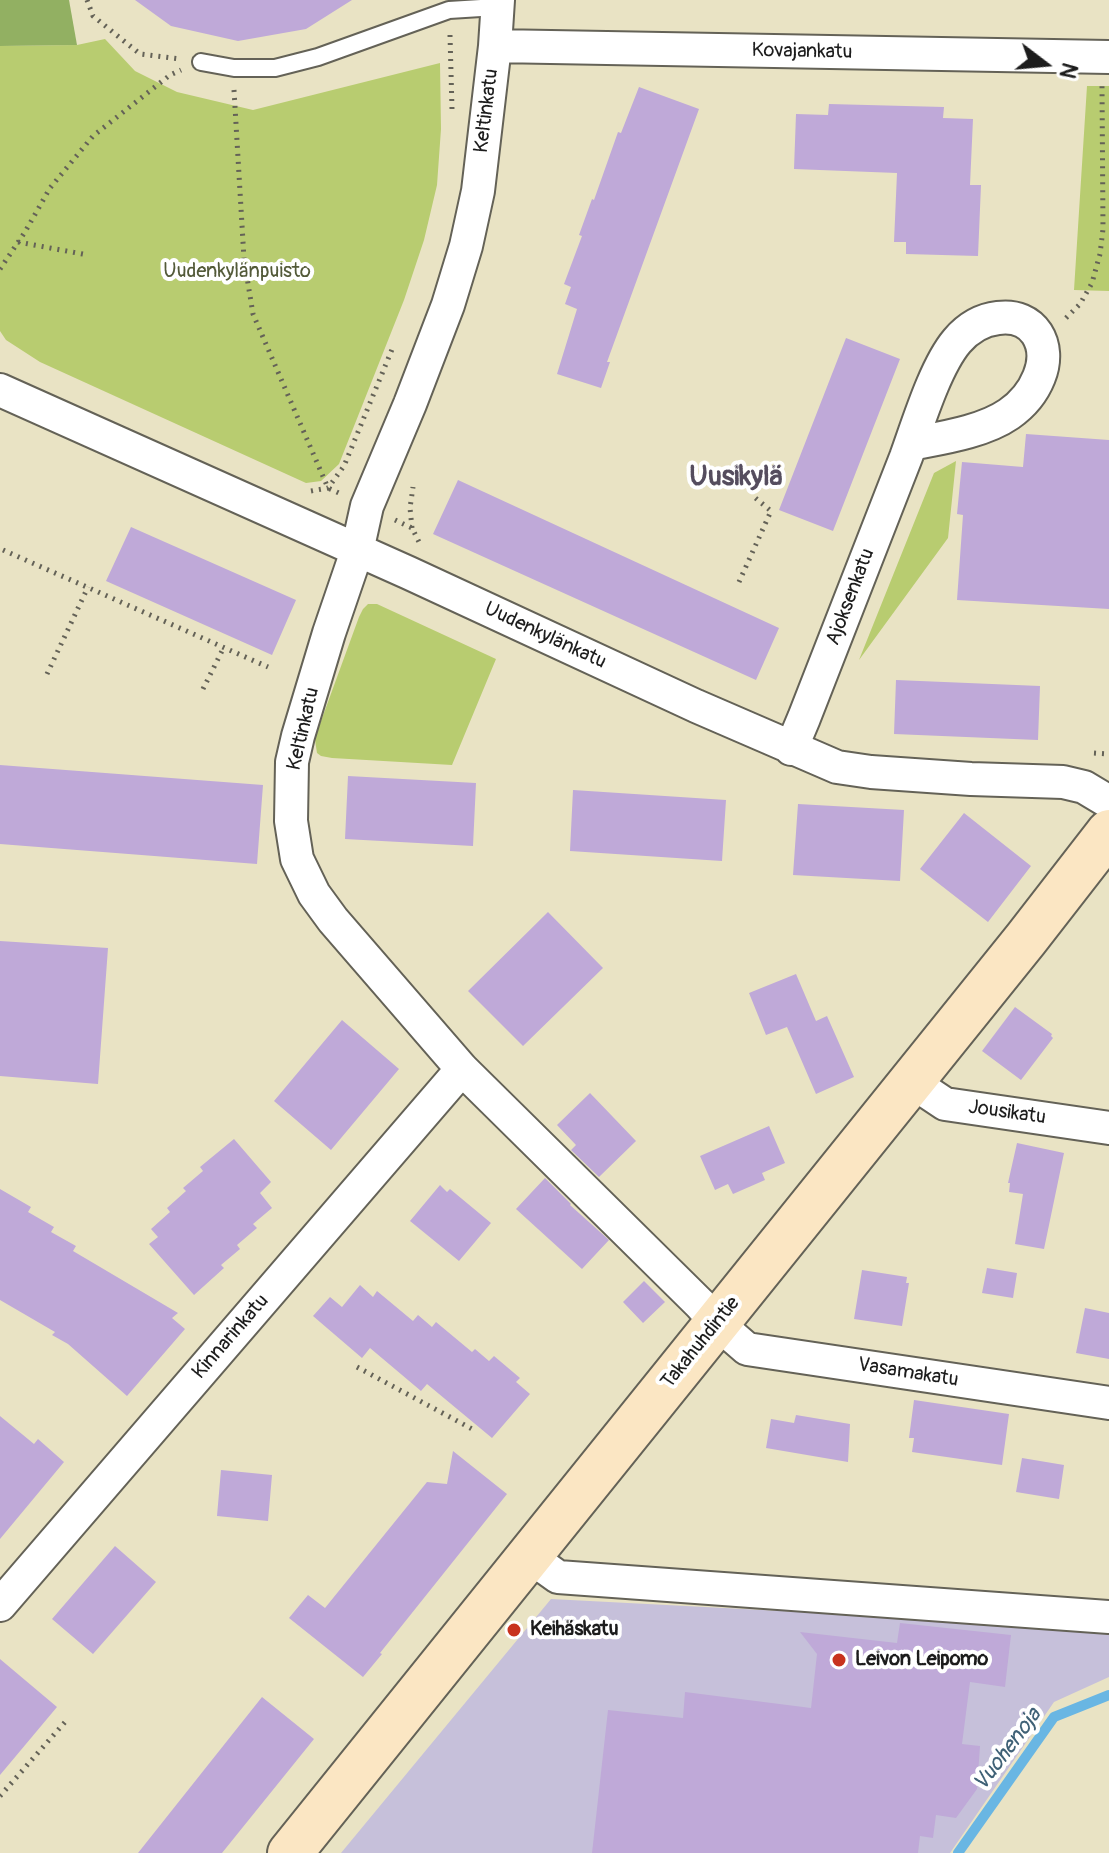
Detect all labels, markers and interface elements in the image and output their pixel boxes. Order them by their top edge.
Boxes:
north arrow [1005,24,1085,104]
street label: Kovajankatu [751,39,853,65]
text: N [1053,60,1084,82]
street label: Keltinkatu [470,68,504,154]
park label: Uudenkylänpuisto [163,260,311,284]
district label: Uusikylä [689,461,783,495]
street label: Ajoksenkatu [822,545,880,649]
street label: Uudenkylänkatu [480,597,610,675]
street label: Keltinkatu [283,685,325,773]
street label: Jousikatu [967,1096,1047,1130]
street label: Kinnarinkatu [188,1290,274,1384]
street label: Takahuhdintie [657,1292,745,1394]
street label: Vasamakatu [856,1353,960,1393]
place label: Keihäskatu [530,1618,618,1642]
marker: Keihäskatu [505,1621,523,1639]
place label: Leivon Leipomo [855,1648,988,1672]
marker: Leivon Leipomo [830,1651,848,1669]
water label: Vuohenoja [968,1703,1048,1797]

